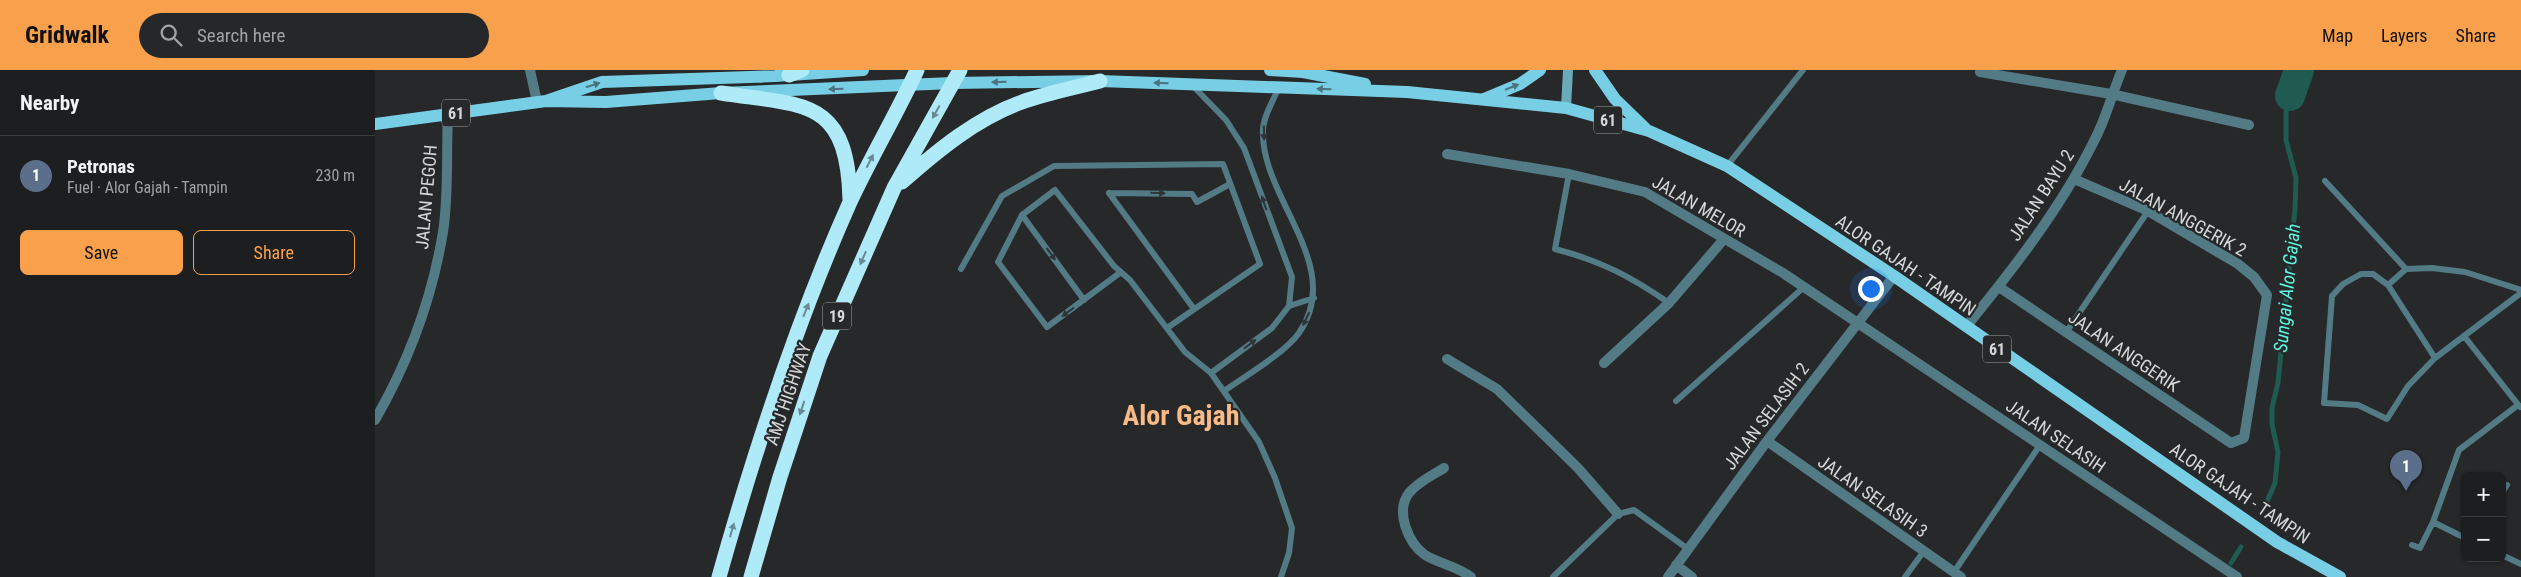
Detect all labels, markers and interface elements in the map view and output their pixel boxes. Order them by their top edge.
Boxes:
search box [139,13,489,58]
text: Gridwalk [25,21,109,49]
icon: search [157,21,185,49]
text: Search here [197,24,285,47]
text: Map [2322,25,2353,46]
text: Layers [2381,25,2428,46]
text: Share [2456,25,2496,46]
one-way arrow [990,78,1006,86]
one-way arrow [1153,79,1169,87]
one-way arrow [585,81,600,88]
one-way arrow [1505,83,1519,91]
one-way arrow [828,85,844,93]
one-way arrow [1315,85,1331,93]
text: Nearby [20,91,79,115]
road number: 61 [442,99,470,126]
one-way arrow [932,105,940,120]
road number: 61 [1594,106,1622,134]
one-way arrow [1260,125,1268,141]
street label: JALAN PEGOH [411,144,441,250]
street label: JALAN BAYU 2 [2004,145,2078,244]
one-way arrow [866,154,875,168]
text: Petronas [67,155,135,178]
text: 1 [32,166,40,185]
text: 230 m [316,166,355,185]
street label: JALAN MELOR [1649,171,1750,241]
street label: JALAN ANGGERIK 2 [2116,173,2250,261]
text: Fuel · Alor Gajah - Tampin [67,178,228,197]
one-way arrow [1150,189,1166,197]
one-way arrow [1260,196,1267,211]
street label: ALOR GAJAH - TAMPIN [1832,210,1980,320]
water label: Sungai Alor Gajah [2269,222,2305,354]
button: Save [20,230,183,275]
button: Share [193,230,355,275]
one-way arrow [1045,247,1056,260]
one-way arrow [859,251,867,265]
your location [1858,276,1884,302]
road number: 19 [823,302,851,330]
one-way arrow [803,303,811,317]
one-way arrow [1062,306,1075,317]
street label: JALAN ANGGERIK [2065,306,2183,396]
one-way arrow [1302,312,1310,326]
road number: 61 [1983,336,2011,362]
one-way arrow [1243,339,1257,349]
street label: AMJ HIGHWAY [761,340,815,448]
street label: JALAN SELASIH 2 [1719,358,1813,474]
street label: JALAN SELASIH [2002,395,2110,477]
district label: Alor Gajah [1123,399,1239,432]
one-way arrow [798,401,806,416]
street label: ALOR GAJAH - TAMPIN [2166,438,2314,548]
street label: JALAN SELASIH 3 [1814,450,1932,542]
pin: 1 [2390,450,2422,491]
map controls [2461,472,2506,562]
button: + [2461,472,2506,517]
button: − [2461,517,2506,562]
one-way arrow [728,523,736,538]

